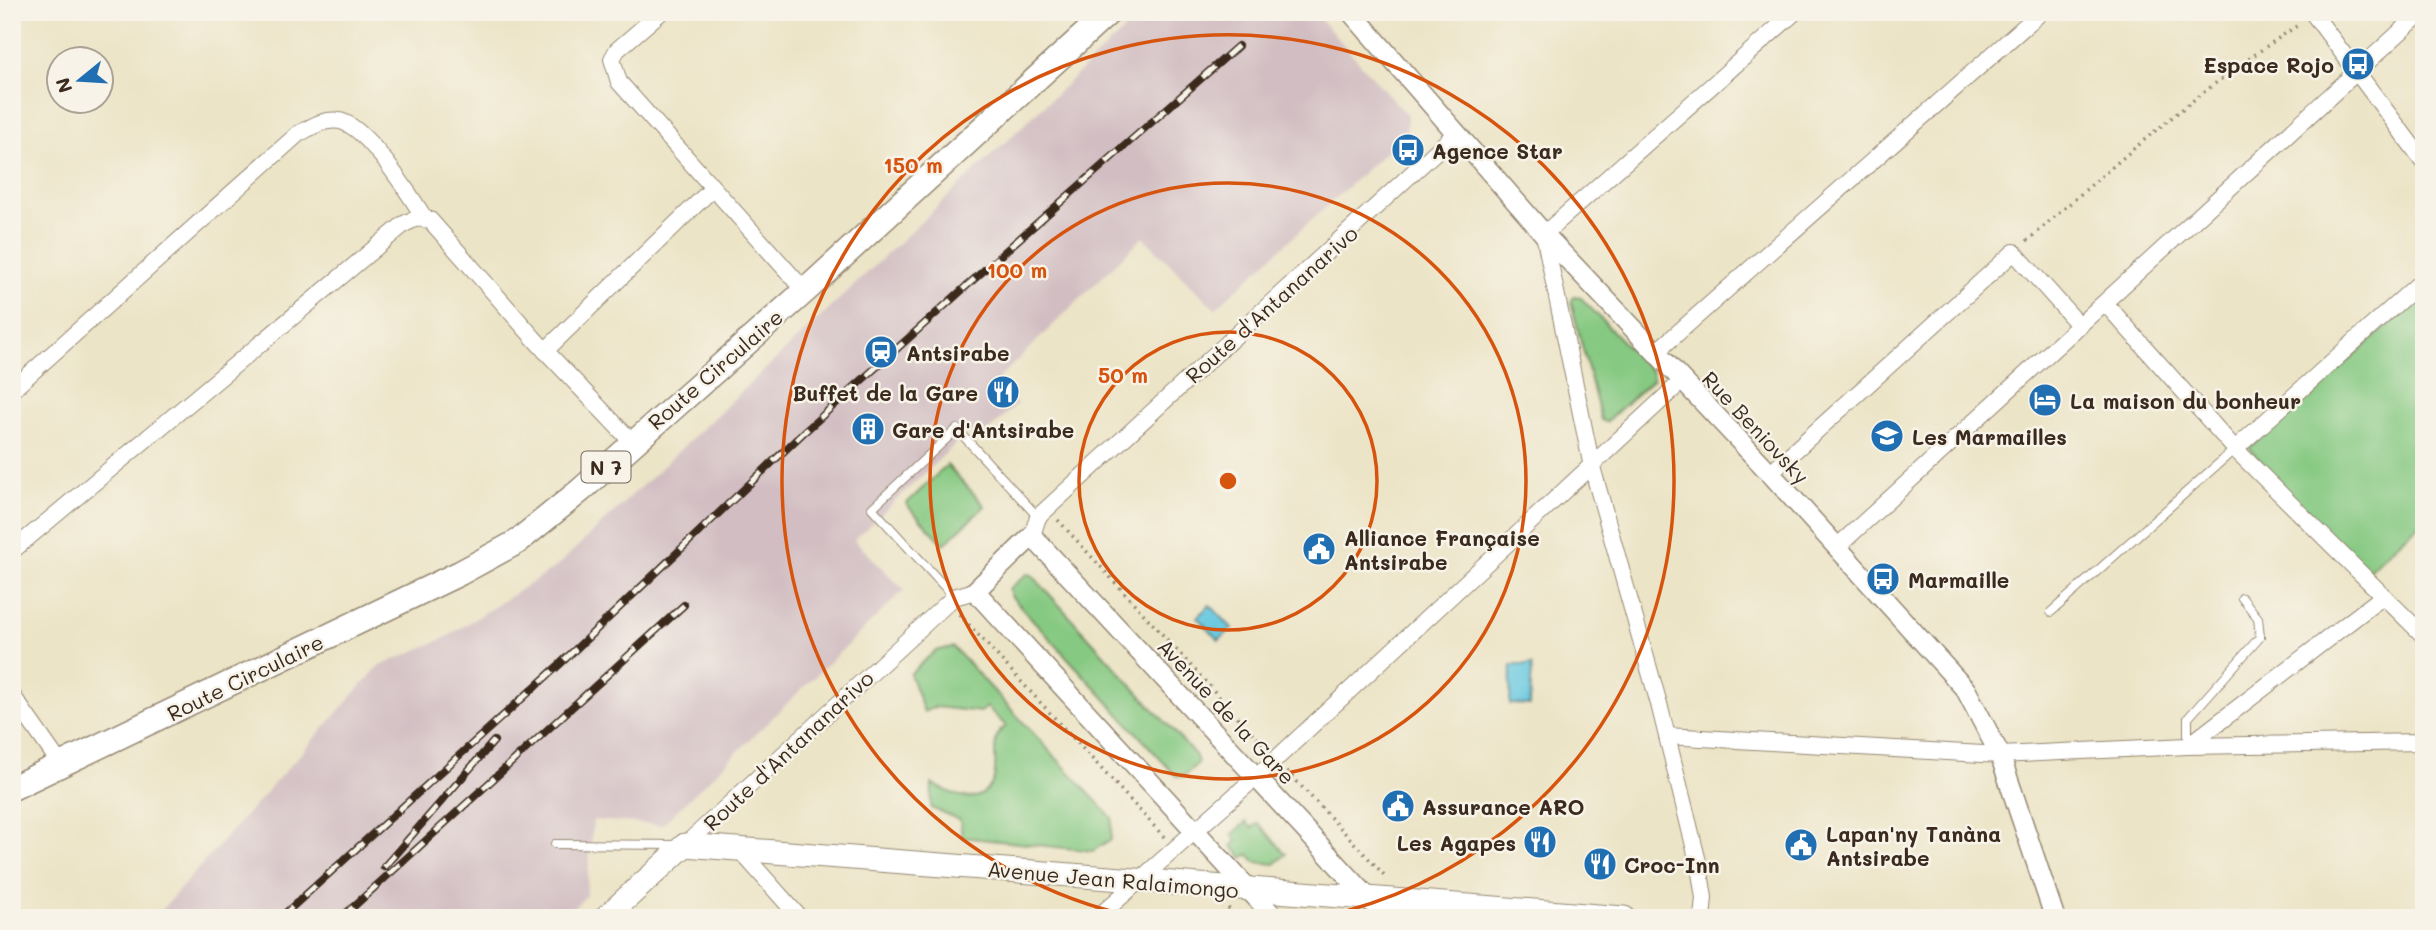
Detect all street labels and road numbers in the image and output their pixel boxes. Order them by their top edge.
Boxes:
street label: Route d'Antananarivo [1179,219,1363,389]
street label: Route Circulaire [642,303,788,435]
street label: Rue Beniovsky [1697,365,1815,489]
road number: N 7 [582,452,630,482]
street label: Route Circulaire [162,627,328,727]
street label: Avenue de la Gare [1152,632,1302,790]
street label: Route d'Antananarivo [697,664,879,836]
street label: Avenue Jean Ralaimongo [986,855,1240,903]

